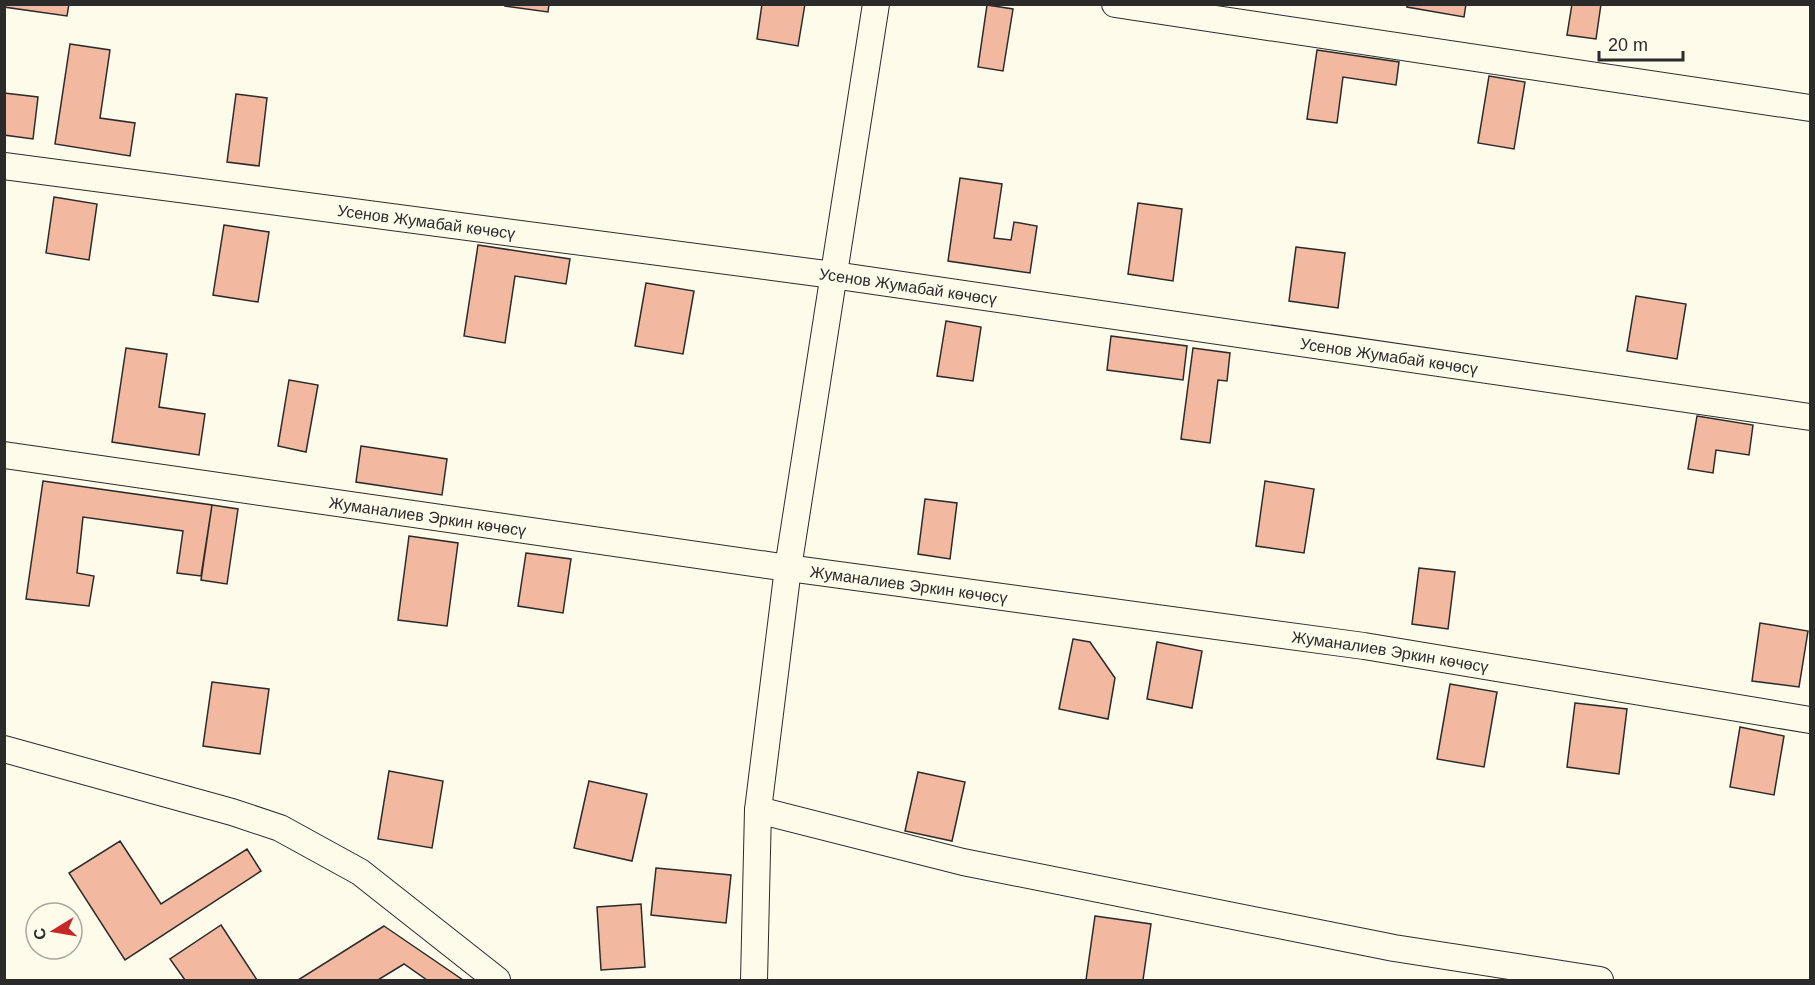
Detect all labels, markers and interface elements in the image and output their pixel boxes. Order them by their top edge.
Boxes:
scale bar [1599,24,1683,62]
text: 20 m [1608,35,1648,55]
street label: Усенов Жумабай көчөсү [336,201,516,242]
street label: Усенов Жумабай көчөсү [818,265,998,307]
street label: Усенов Жумабай көчөсү [1299,335,1479,377]
street label: Жуманалиев Эркин көчөсү [328,493,527,539]
street label: Жуманалиев Эркин көчөсү [809,563,1009,606]
street label: Жуманалиев Эркин көчөсү [1291,628,1490,675]
north arrow [24,901,84,961]
text: С [30,926,49,941]

